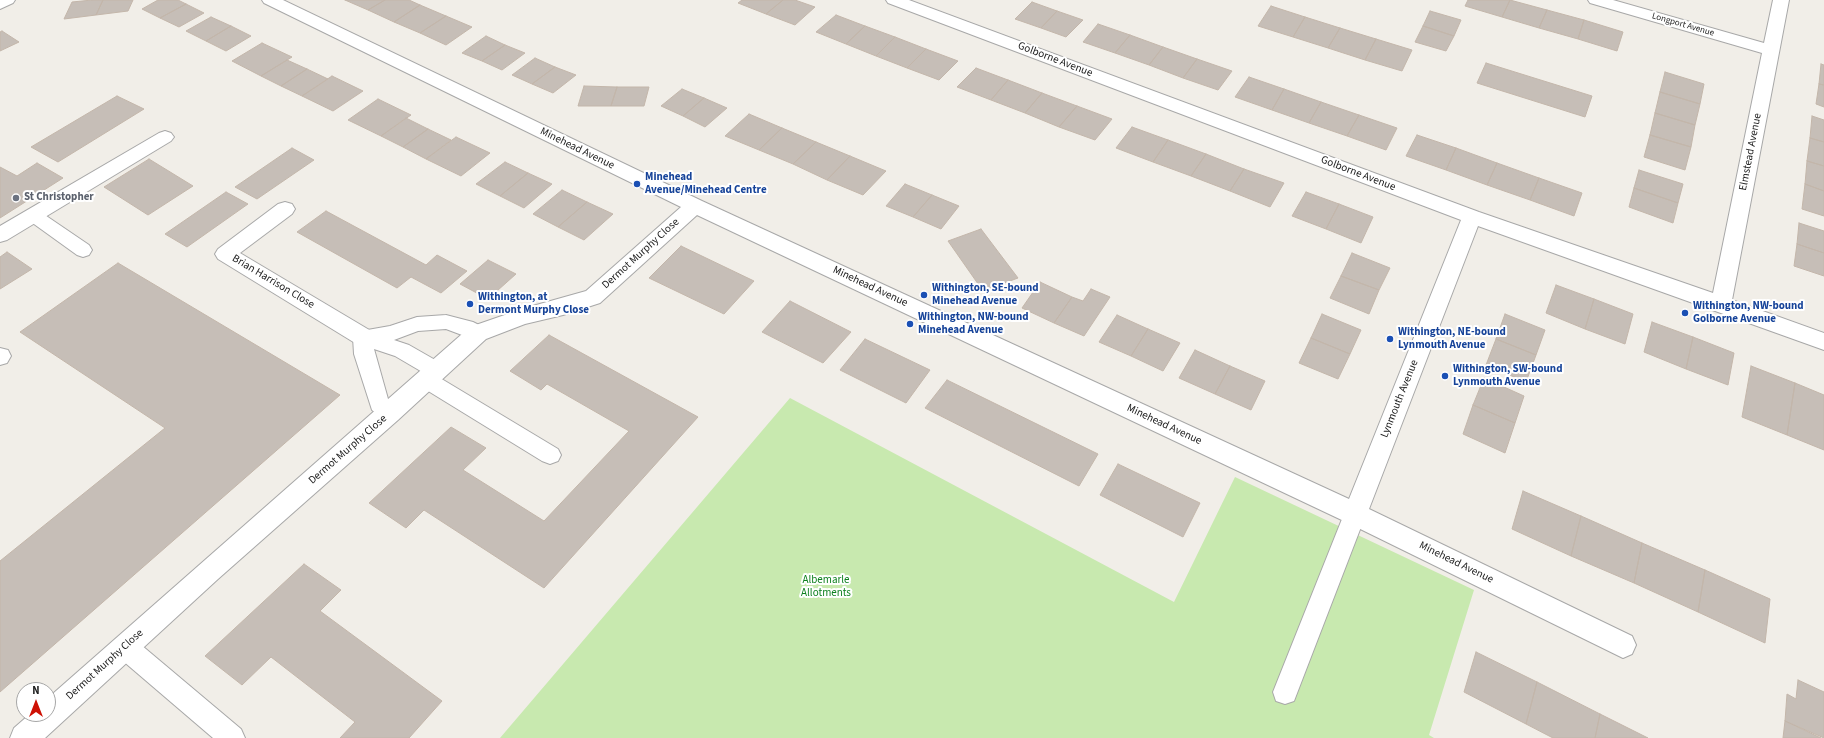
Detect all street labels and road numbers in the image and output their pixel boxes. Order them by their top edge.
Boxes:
street label: Longport Avenue [1651,11,1715,39]
street label: Golborne Avenue [1016,40,1094,80]
street label: Elmstead Avenue [1737,112,1765,192]
street label: Minehead Avenue [538,125,616,173]
street label: Golborne Avenue [1319,154,1397,194]
street label: Dermot Murphy Close [600,216,682,292]
street label: Brian Harrison Close [229,252,317,312]
street label: Minehead Avenue [830,264,910,310]
street label: Lynmouth Avenue [1378,358,1422,440]
street label: Minehead Avenue [1124,402,1204,448]
street label: Dermot Murphy Close [306,412,390,488]
street label: Minehead Avenue [1417,539,1495,587]
street label: Dermot Murphy Close [64,627,146,703]

